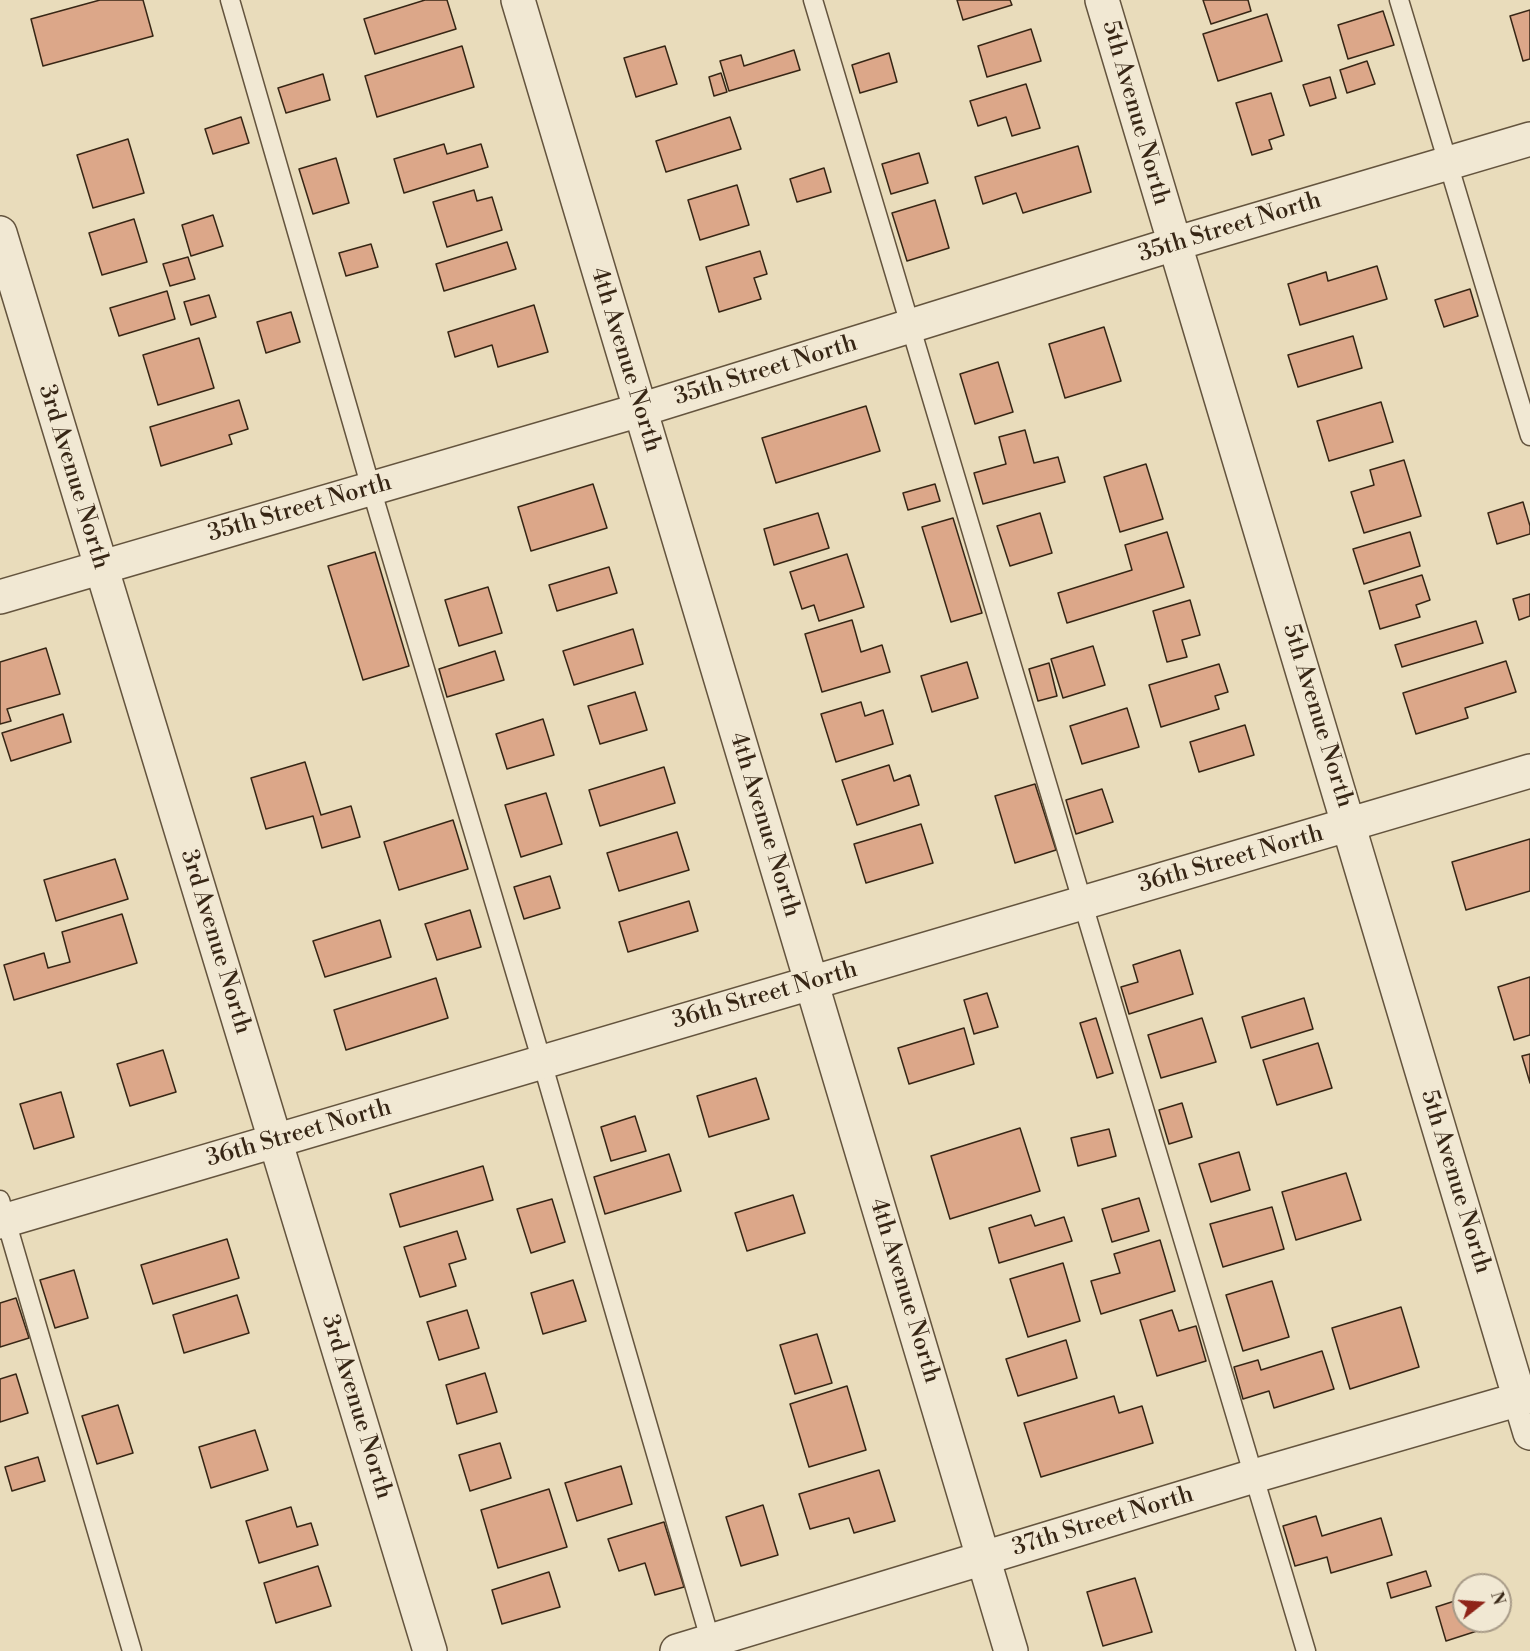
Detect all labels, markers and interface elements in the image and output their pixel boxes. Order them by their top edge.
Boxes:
street label: 5th Avenue North [1095,17,1175,209]
street label: 35th Street North [1135,186,1325,270]
street label: 4th Avenue North [583,264,667,456]
street label: 35th Street North [671,329,861,413]
street label: 3rd Avenue North [31,381,115,573]
street label: 35th Street North [205,469,395,549]
street label: 5th Avenue North [1275,621,1359,811]
street label: 4th Avenue North [722,729,806,921]
street label: 36th Street North [1135,820,1327,900]
street label: 3rd Avenue North [173,846,257,1038]
street label: 36th Street North [669,956,861,1036]
street label: 5th Avenue North [1413,1087,1497,1277]
street label: 36th Street North [203,1094,395,1174]
street label: 4th Avenue North [862,1195,946,1387]
street label: 3rd Avenue North [314,1311,398,1503]
street label: 37th Street North [1009,1481,1197,1563]
north arrow [1452,1573,1512,1633]
text: N [1486,1589,1509,1607]

